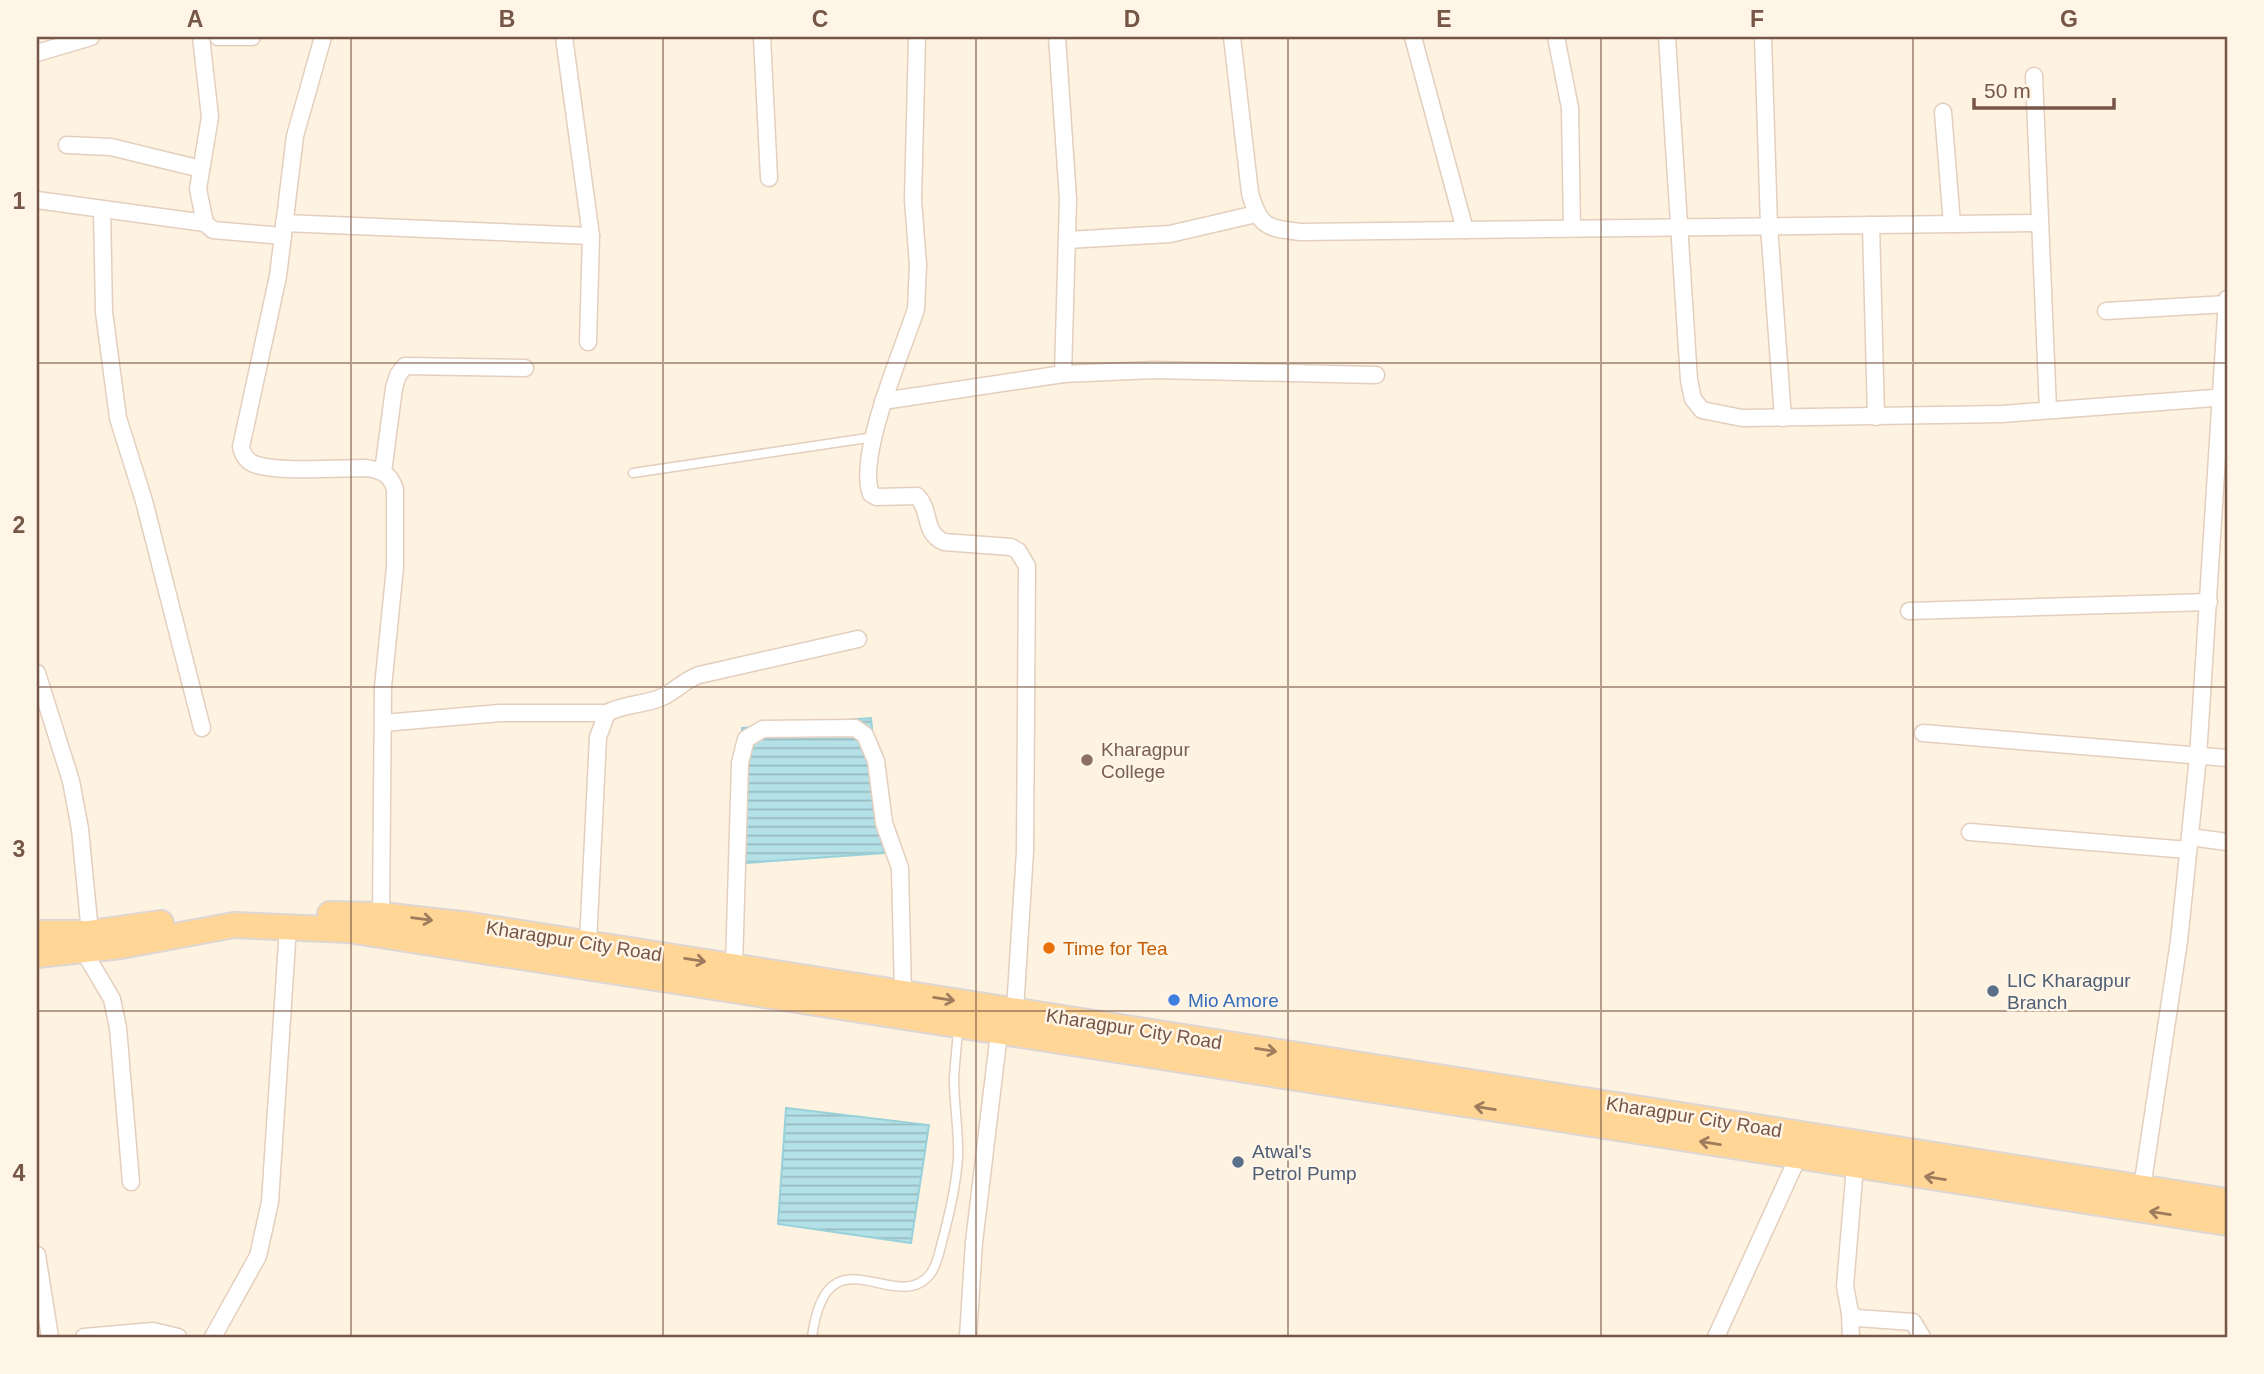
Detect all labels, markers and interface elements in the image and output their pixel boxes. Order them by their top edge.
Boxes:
text: A [187,6,203,32]
text: B [499,6,515,32]
text: C [812,6,828,32]
text: D [1124,6,1140,32]
text: E [1436,6,1452,32]
text: F [1750,6,1764,32]
text: G [2060,6,2078,32]
scale bar [1974,66,2114,110]
text: 50 m [1984,79,2031,102]
text: 1 [13,188,26,214]
text: 2 [13,512,25,538]
place label: Kharagpur College [1101,739,1190,782]
marker: Kharagpur College [1079,752,1095,768]
text: 3 [13,836,25,862]
one-way arrow [410,913,433,926]
street label: Kharagpur City Road [485,917,663,965]
place label: Time for Tea [1063,938,1168,959]
marker: Time for Tea [1041,940,1057,956]
one-way arrow [683,954,706,967]
place label: LIC Kharagpur Branch [2007,970,2131,1013]
marker: LIC Kharagpur Branch [1985,983,2001,999]
place label: Mio Amore [1188,990,1279,1011]
marker: Mio Amore [1166,992,1182,1008]
one-way arrow [932,993,955,1006]
street label: Kharagpur City Road [1045,1005,1223,1053]
one-way arrow [1254,1044,1277,1057]
street label: Kharagpur City Road [1605,1093,1783,1141]
one-way arrow [1474,1102,1497,1115]
one-way arrow [1699,1136,1722,1149]
place label: Atwal's Petrol Pump [1252,1141,1357,1184]
marker: Atwal's Petrol Pump [1230,1154,1246,1170]
text: 4 [13,1160,26,1186]
one-way arrow [1924,1171,1947,1184]
one-way arrow [2149,1206,2172,1219]

